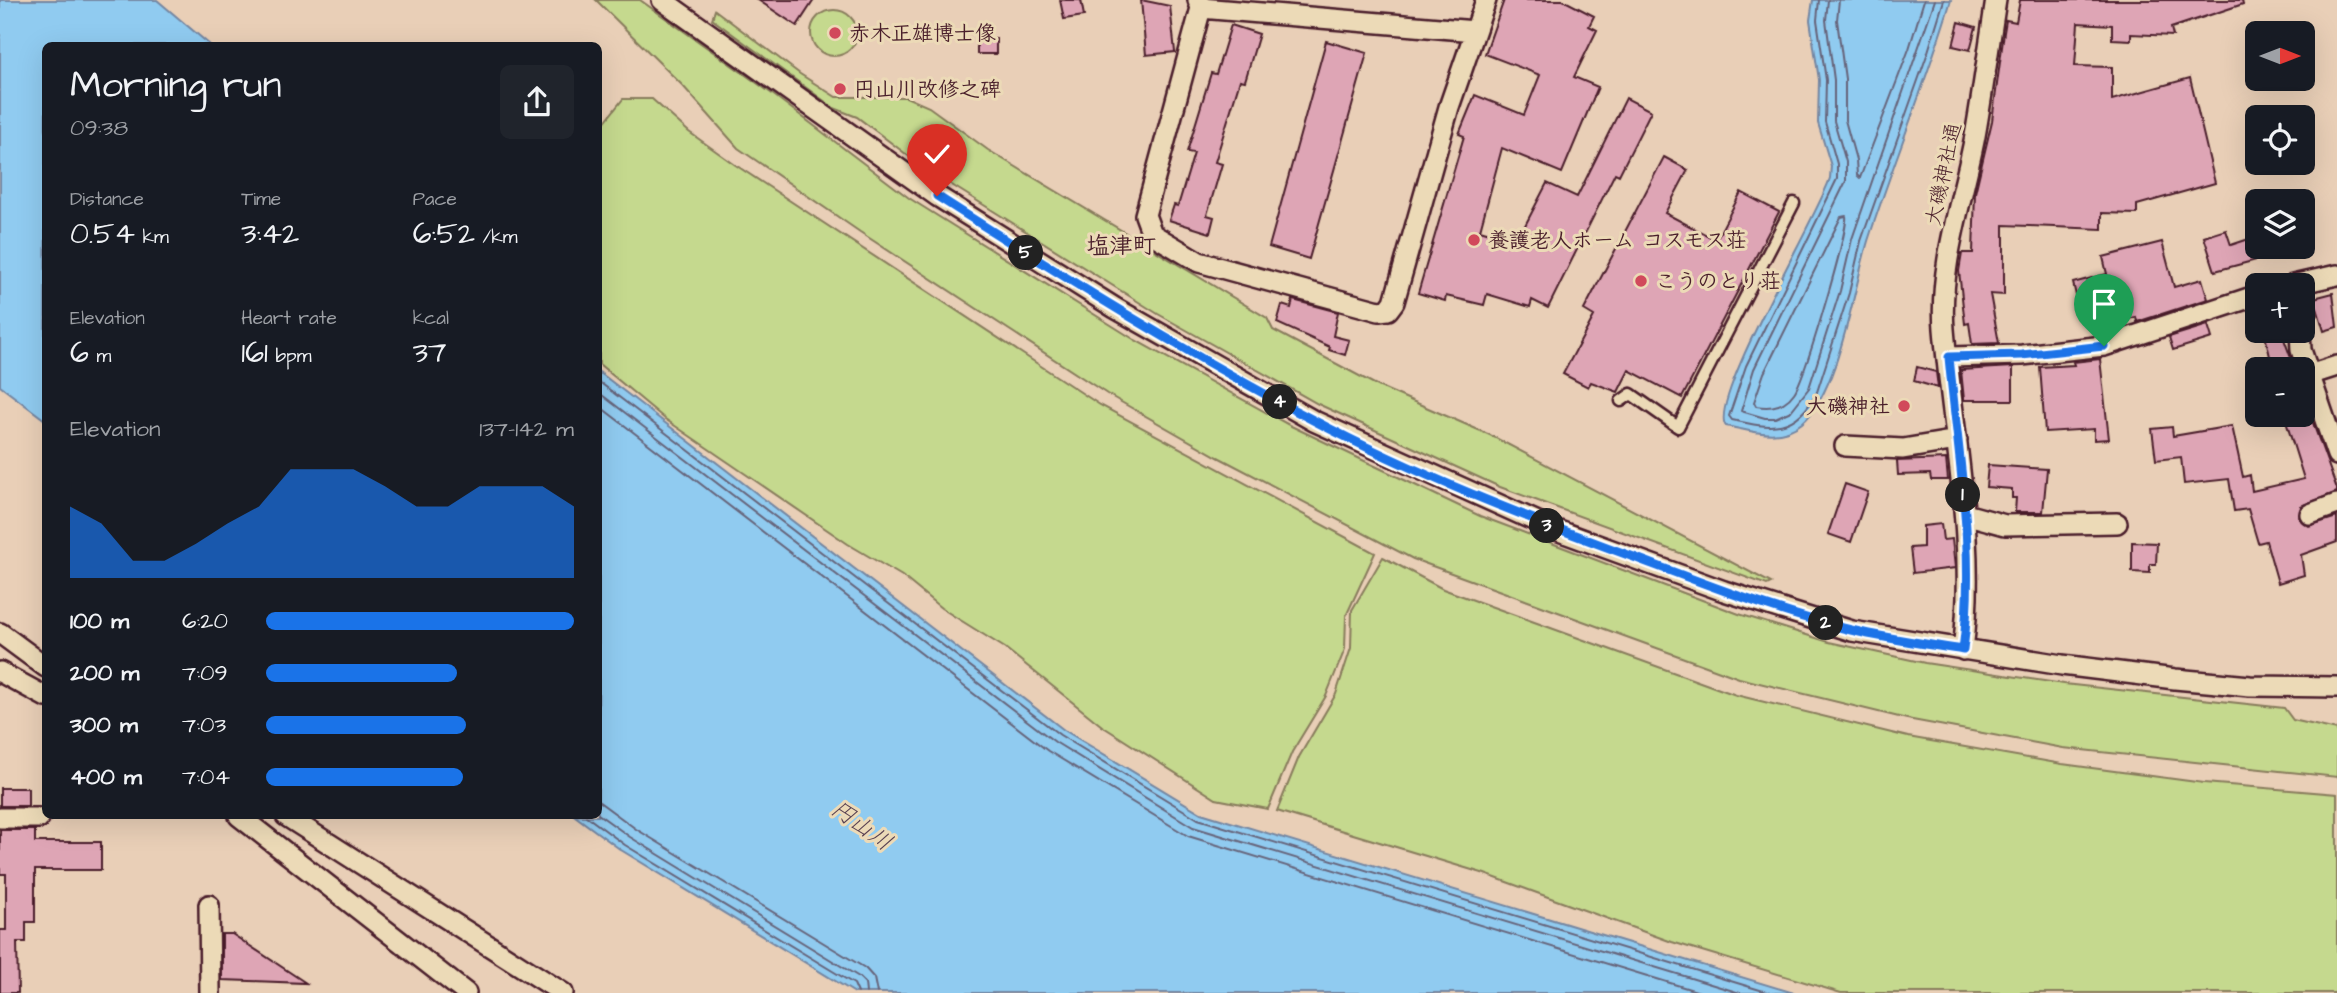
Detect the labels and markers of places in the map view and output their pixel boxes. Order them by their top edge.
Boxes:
place label: 赤木正雄博士像 [849,19,996,48]
marker: 赤木正雄博士像 [827,25,843,41]
place label: 円山川改修之碑 [854,75,1001,104]
marker: 円山川改修之碑 [832,81,848,97]
pin [907,124,967,196]
place label: 養護老人ホーム コスモス荘 [1488,226,1747,255]
marker: 養護老人ホーム コスモス荘 [1466,232,1482,248]
pin: 5 [1009,236,1044,270]
place label: こうのとり荘 [1655,267,1781,296]
marker: こうのとり荘 [1633,273,1649,289]
pin [2074,274,2134,346]
pin: 4 [1262,384,1298,420]
place label: 大磯神社 [1806,392,1890,421]
marker: 大磯神社 [1896,398,1912,414]
pin: 1 [1946,477,1980,512]
pin: 3 [1530,508,1564,544]
pin: 2 [1808,606,1843,640]

